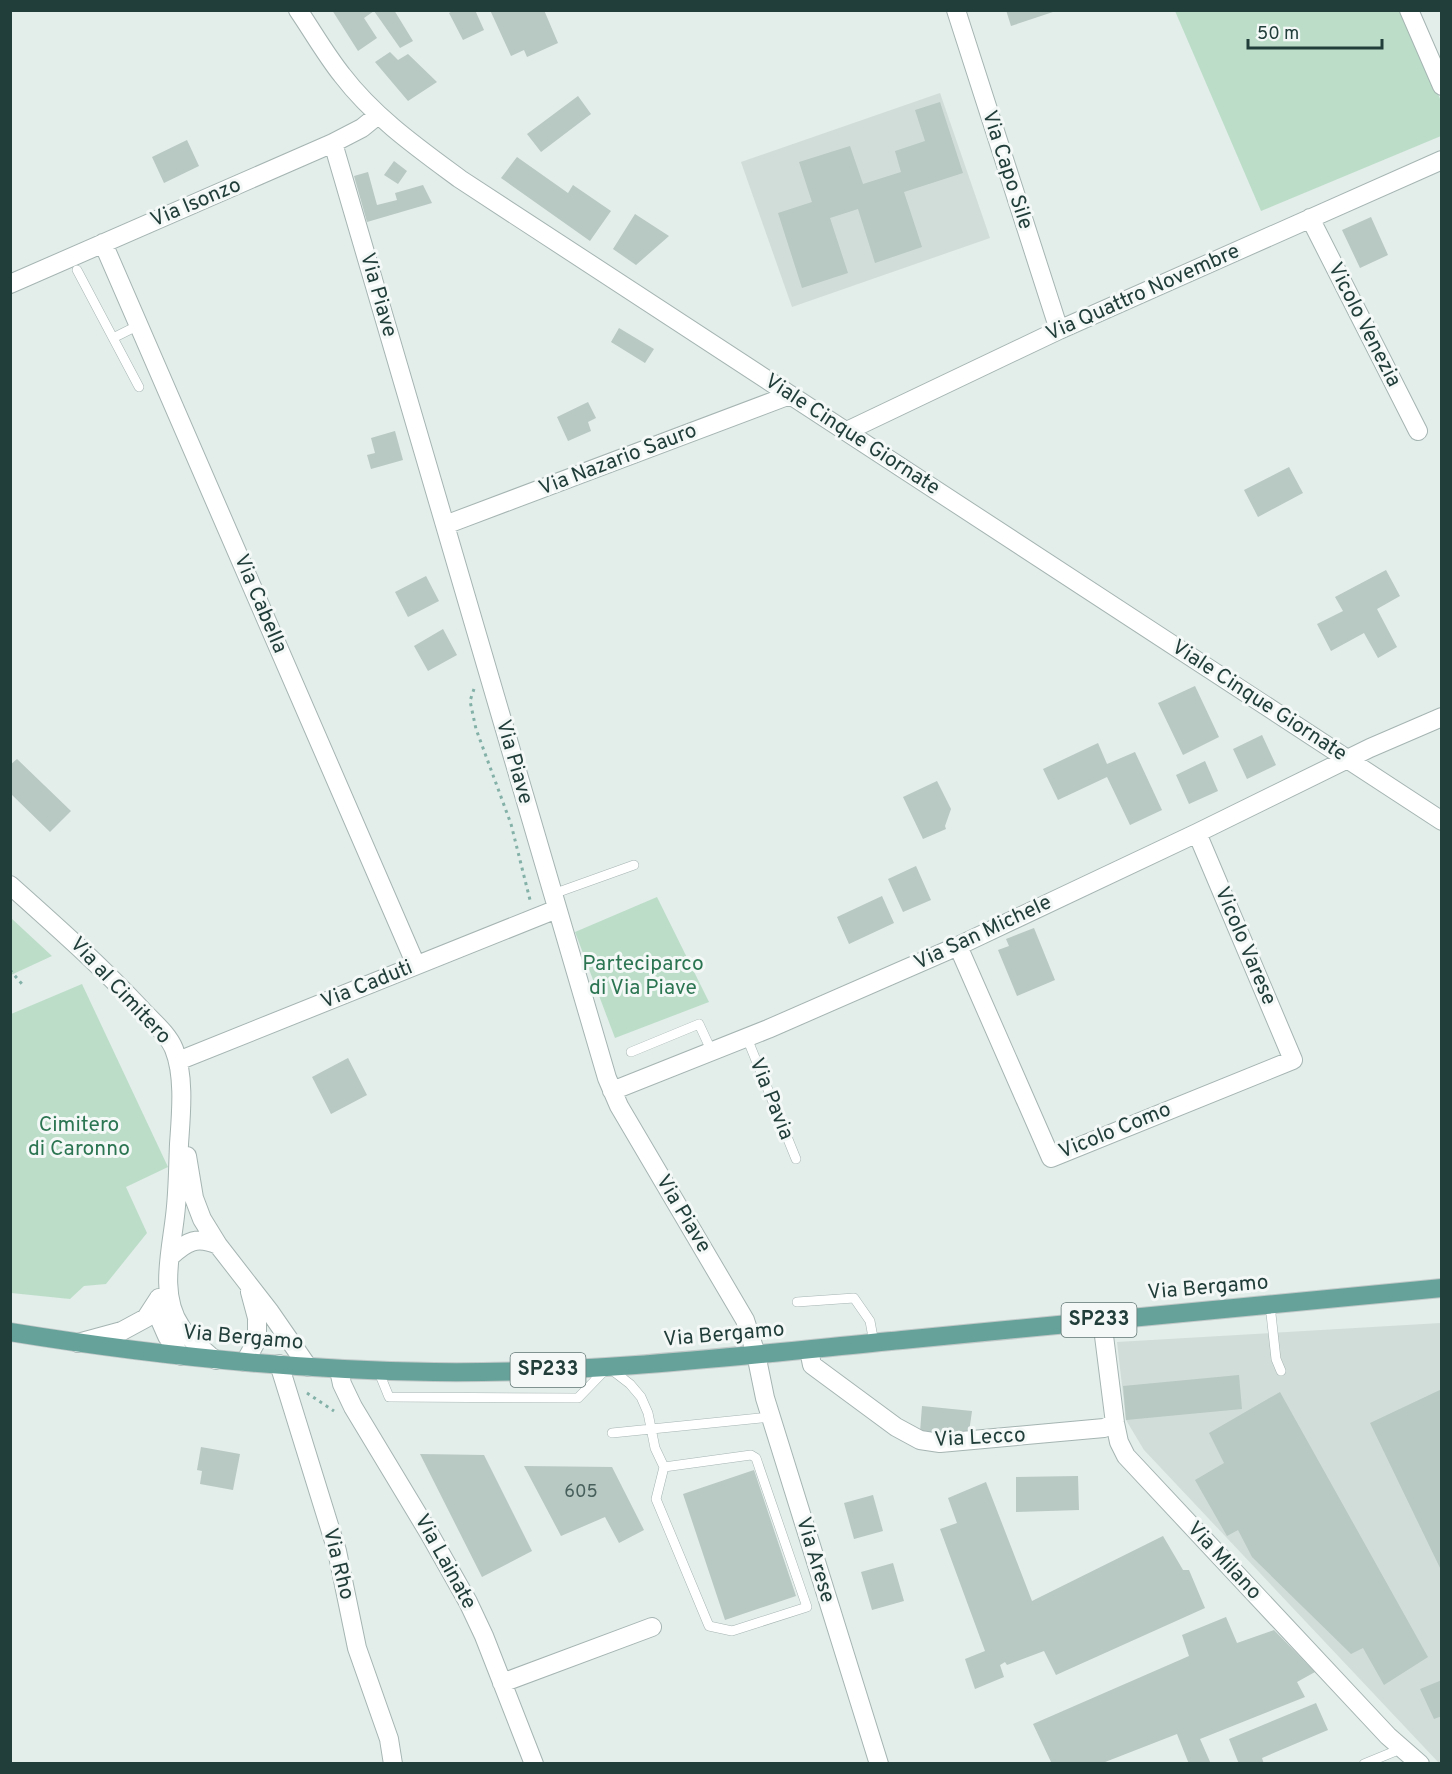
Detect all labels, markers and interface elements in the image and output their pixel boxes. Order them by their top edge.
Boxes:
scale bar [1248,12,1382,50]
text: 50 m [1257,23,1299,46]
street label: Via Capo Sile [975,107,1039,233]
street label: Via Isonzo [147,172,245,234]
street label: Via Quattro Novembre [1042,238,1244,348]
street label: Via Piave [353,250,403,340]
street label: Vicolo Venezia [1321,258,1407,392]
street label: Viale Cinque Giornate [759,368,945,502]
street label: Via Nazario Sauro [535,417,701,503]
street label: Via Cabella [227,550,293,658]
street label: Viale Cinque Giornate [1166,634,1352,768]
street label: Via Piave [489,717,539,807]
street label: Vicolo Varese [1208,883,1282,1009]
street label: Via San Michele [910,889,1056,977]
street label: Via al Cimitero [63,932,177,1050]
park label: Parteciparco di Via Piave [582,951,704,1002]
street label: Via Caduti [317,954,417,1016]
street label: Via Pavia [742,1054,800,1144]
street label: Vicolo Como [1055,1096,1175,1166]
park label: Cimitero di Caronno [28,1112,130,1163]
street label: Via Piave [649,1170,717,1258]
street label: Via Bergamo [1146,1269,1270,1307]
road number: SP233 [1062,1303,1136,1337]
street label: Via Bergamo [662,1316,786,1354]
street label: Via Bergamo [181,1319,305,1357]
road number: SP233 [510,1353,586,1387]
street label: Via Lecco [934,1422,1026,1454]
house number: 605 [564,1481,598,1504]
street label: Via Lainate [408,1510,482,1614]
street label: Via Arese [789,1514,841,1606]
street label: Via Milano [1181,1516,1267,1606]
street label: Via Rho [316,1525,360,1603]

